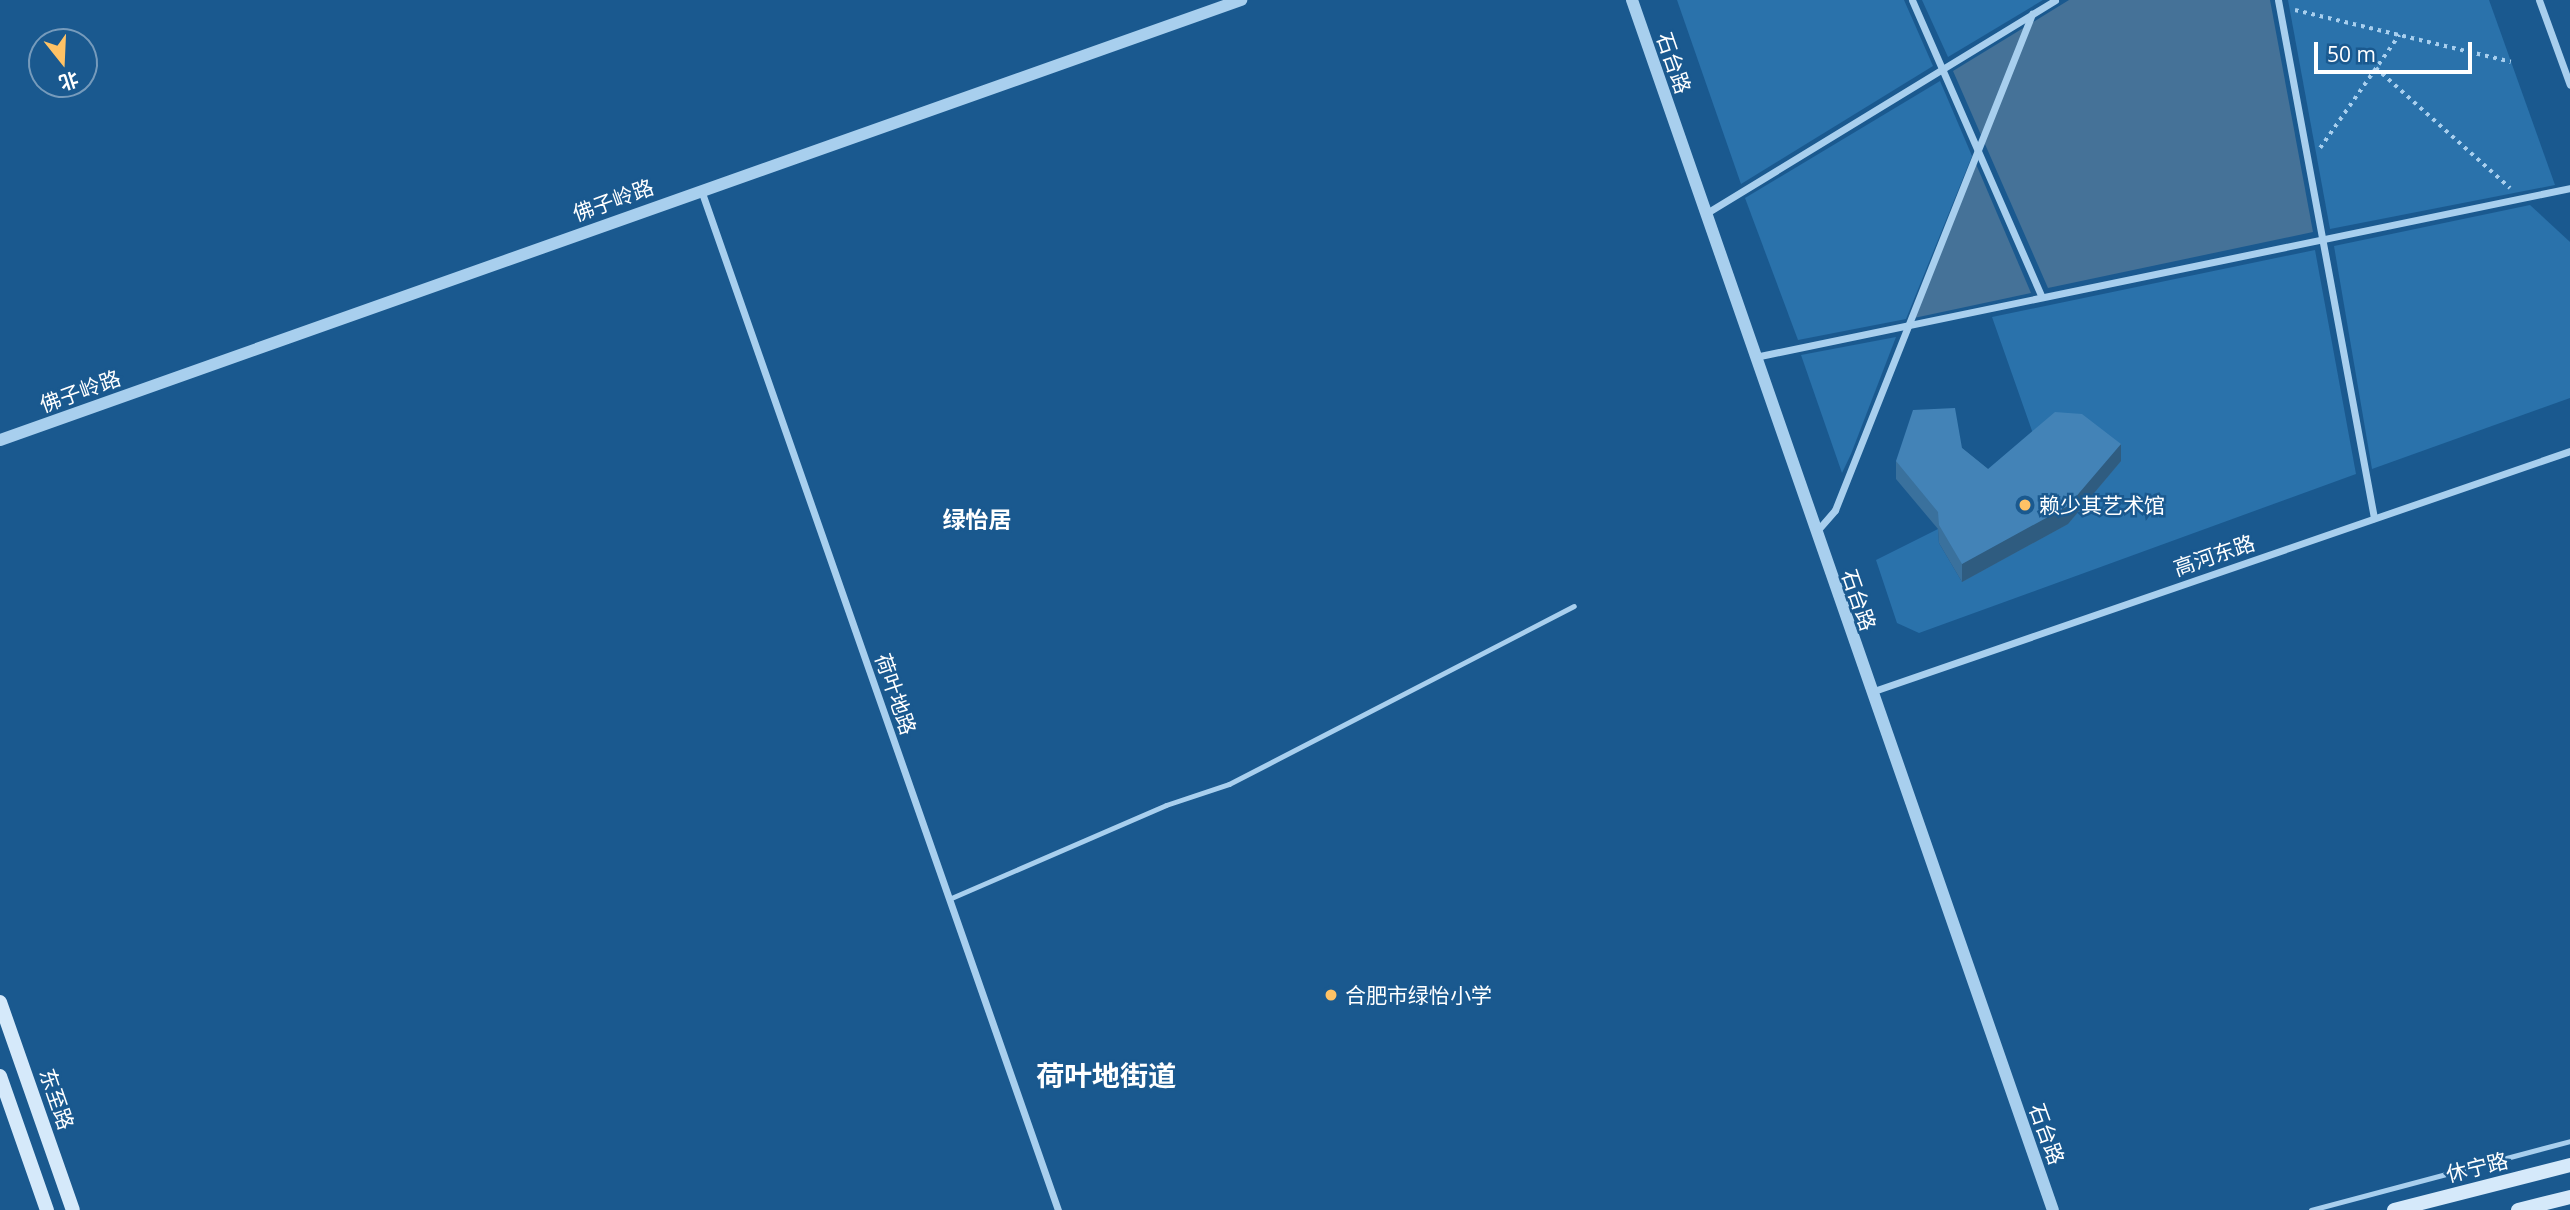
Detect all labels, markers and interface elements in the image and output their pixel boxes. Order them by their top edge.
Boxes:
north arrow [28,28,98,98]
scale bar [2318,28,2476,72]
street label: 石台路 [1652,29,1696,97]
text: 50 m [2327,40,2376,68]
text: 北 [56,66,82,96]
street label: 佛子岭路 [569,174,657,226]
street label: 佛子岭路 [36,365,124,417]
place label: 赖少其艺术馆 [2039,492,2165,518]
marker: 赖少其艺术馆 [2017,497,2033,513]
district label: 绿怡居 [943,505,1011,533]
street label: 高河东路 [2170,529,2258,581]
street label: 石台路 [1837,566,1881,634]
street label: 荷叶地路 [870,650,922,738]
place label: 合肥市绿怡小学 [1345,982,1492,1008]
marker: 合肥市绿怡小学 [1323,987,1339,1003]
district label: 荷叶地街道 [1036,1058,1176,1092]
street label: 东至路 [35,1065,79,1133]
street label: 石台路 [2024,1100,2070,1168]
street label: 休宁路 [2443,1147,2511,1187]

